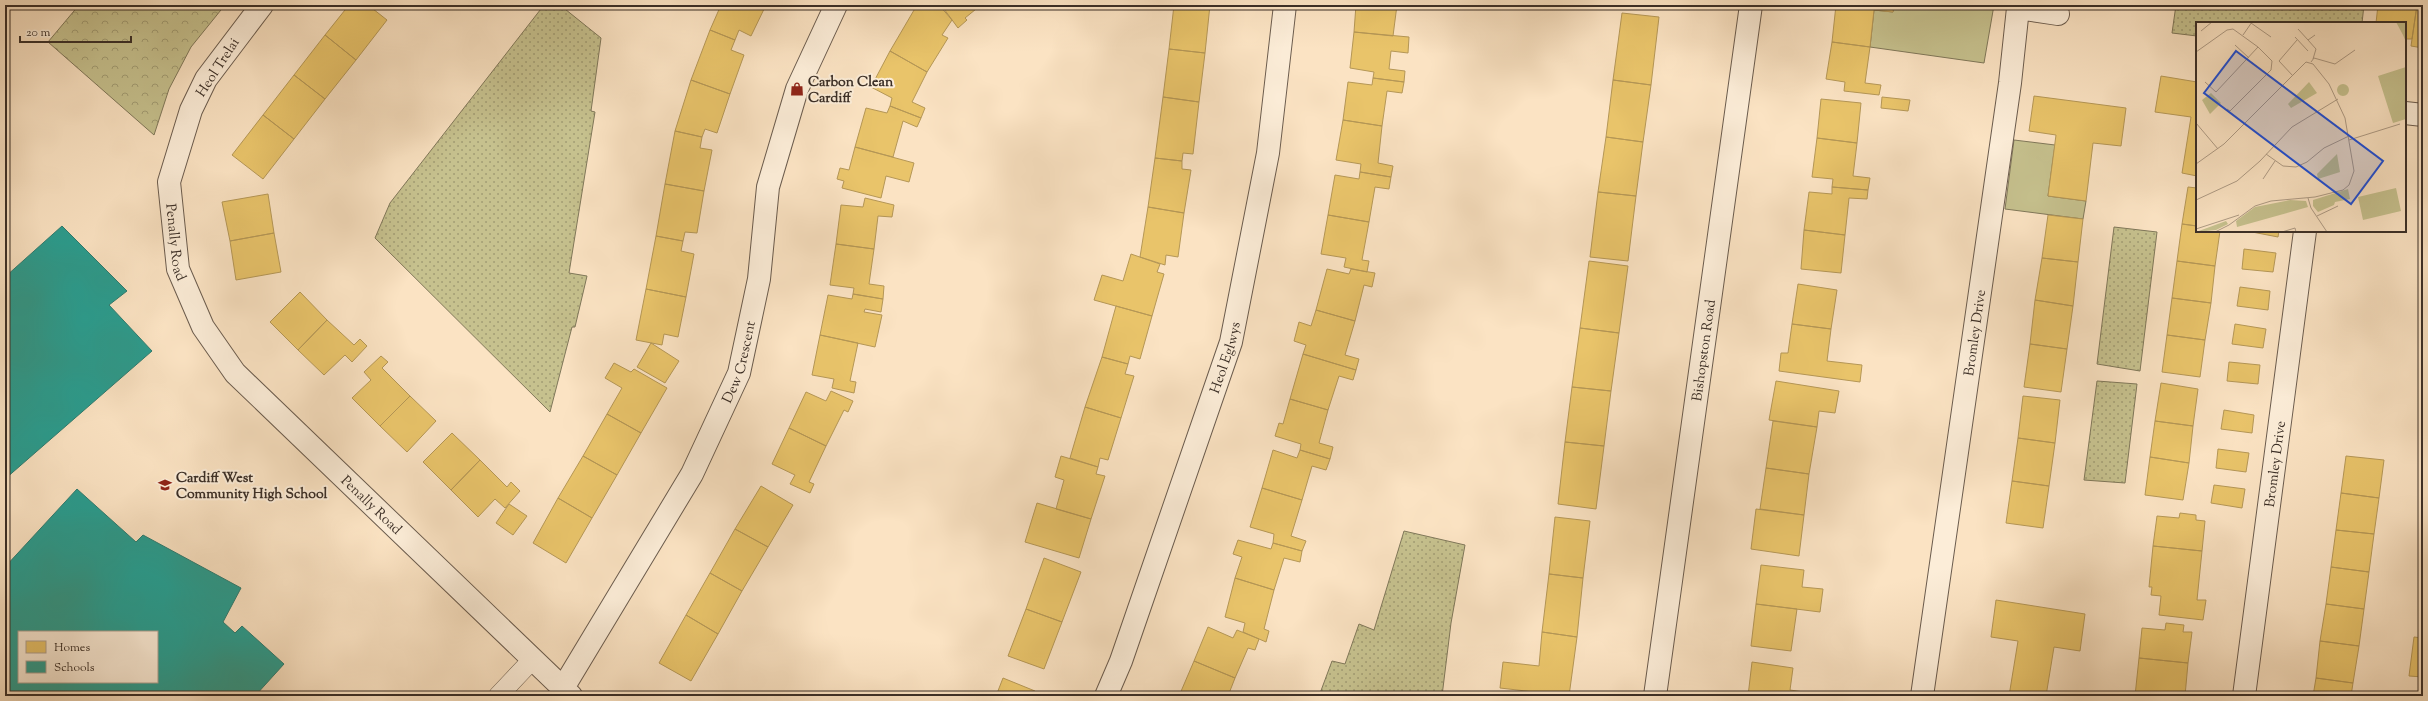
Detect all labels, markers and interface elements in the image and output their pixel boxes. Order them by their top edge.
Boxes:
scale bar [20,18,131,44]
inset map [2196,22,2406,232]
text: 20 m [26,24,51,42]
street label: Heol Trelai [192,35,245,102]
place label: Carbon Clean Cardiff [808,73,894,109]
shop icon: Carbon Clean Cardiff [789,81,805,97]
street label: Penally Road [159,203,190,285]
street label: Bromley Drive [1960,288,1992,378]
street label: Bishopston Road [1688,298,1722,403]
street label: Dew Crescent [718,319,762,407]
street label: Heol Eglwys [1206,320,1247,397]
street label: Bromley Drive [2261,420,2292,509]
place label: Cardiff West Community High School [176,469,327,505]
street label: Penally Road [335,472,405,540]
school or university icon: Cardiff West Community High School [157,477,173,493]
legend [18,631,158,683]
text: Homes [54,639,90,657]
text: Schools [54,659,95,677]

